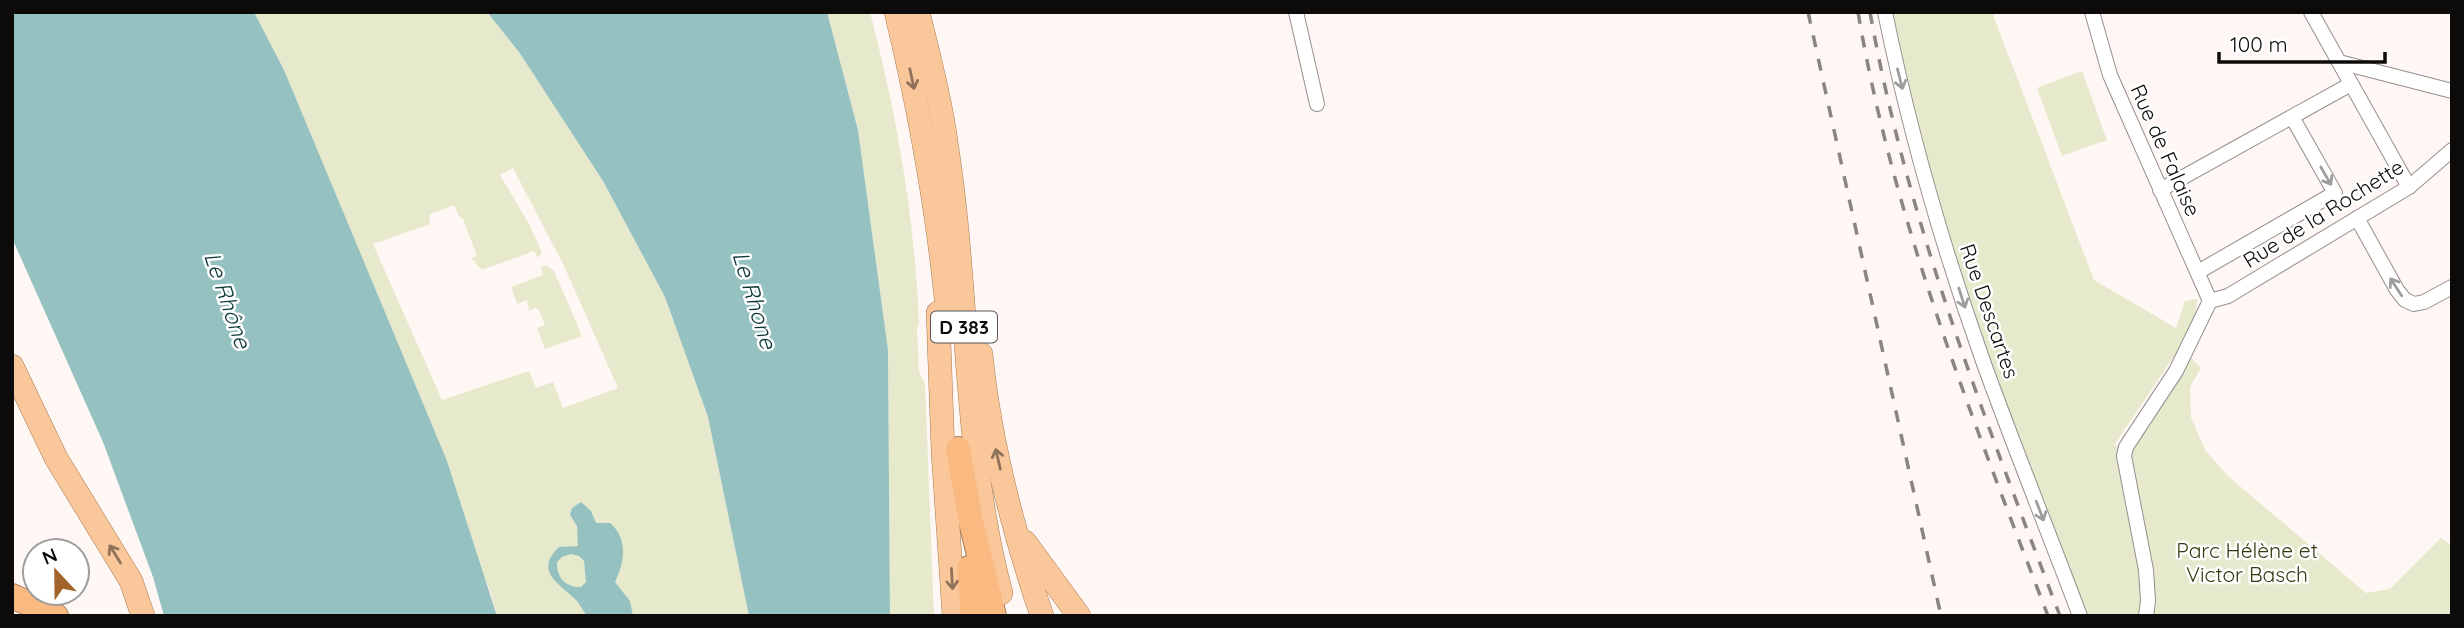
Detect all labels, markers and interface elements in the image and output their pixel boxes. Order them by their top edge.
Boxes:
scale bar [2219,21,2385,65]
text: 100 m [2230,31,2288,57]
one-way arrow [905,67,919,90]
one-way arrow [1894,67,1907,90]
street label: Rue de Falaise [2125,80,2207,220]
street label: Rue de la Rochette [2238,153,2408,273]
one-way arrow [2319,166,2333,186]
street label: Rue Descartes [1955,240,2025,382]
water label: Le Rhône [198,248,258,353]
water label: Le Rhone [726,248,784,353]
one-way arrow [2388,277,2402,297]
one-way arrow [1957,286,1969,308]
road number: D 383 [931,312,997,342]
one-way arrow [990,448,1004,471]
one-way arrow [2035,500,2047,522]
north arrow [21,537,91,607]
park label: Parc Hélène et Victor Basch [2176,537,2318,587]
text: N [39,542,61,570]
one-way arrow [108,544,122,564]
one-way arrow [945,567,958,590]

